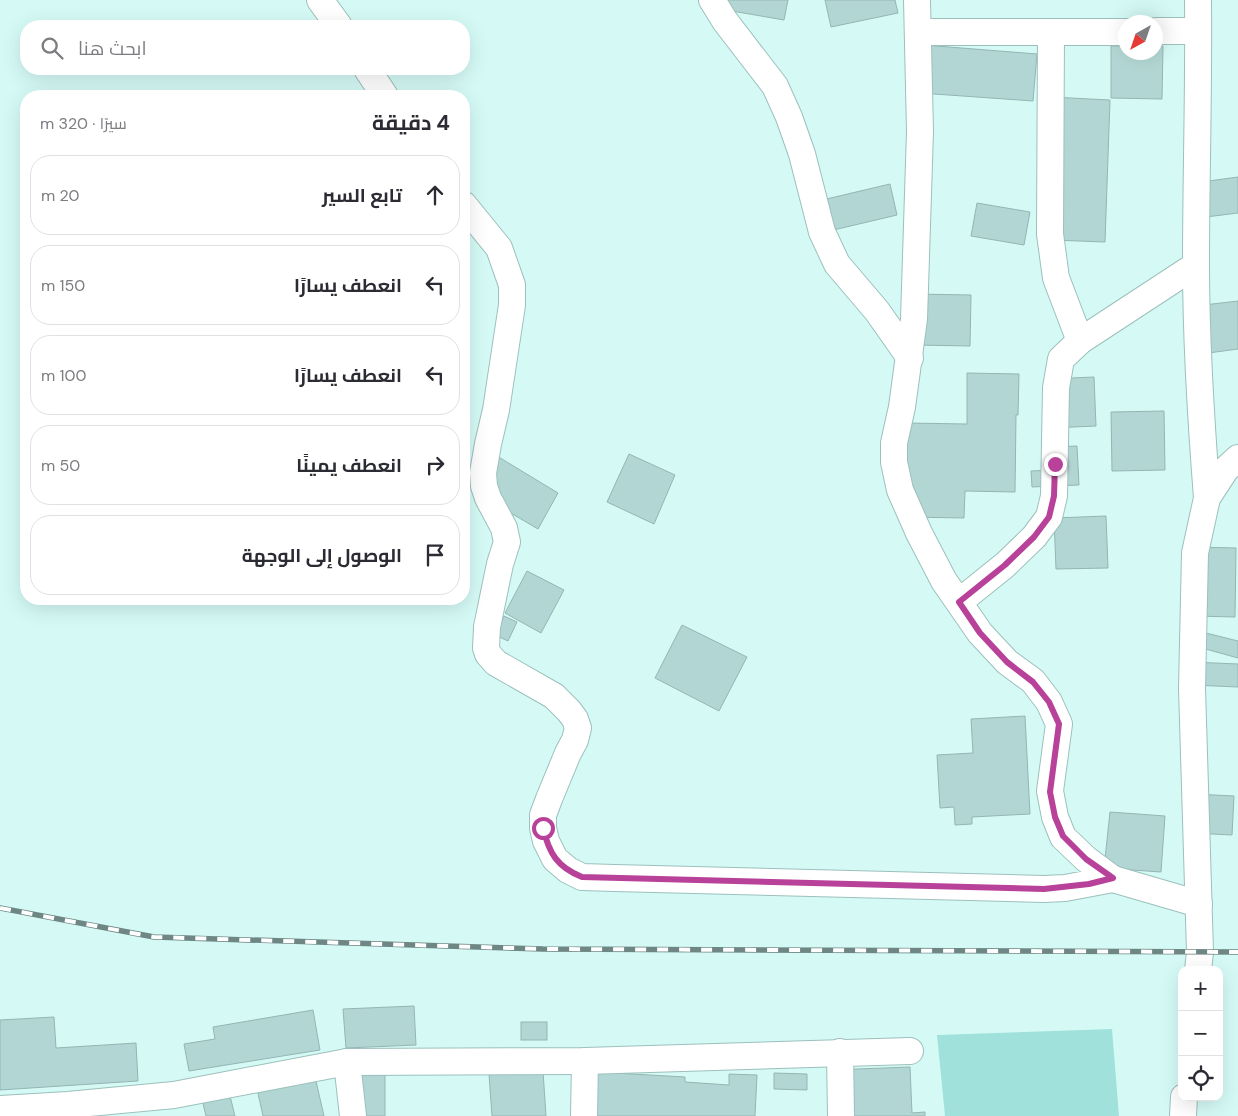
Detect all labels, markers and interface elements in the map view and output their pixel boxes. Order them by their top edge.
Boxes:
north arrow [1118,15,1163,60]
search box [20,20,470,75]
icon: search [38,34,66,62]
text: ابحث هنا [78,36,147,61]
text: 4 دقيقة [372,109,450,137]
text: سيرًا · 320 m [40,113,127,134]
icon: ahead [421,181,449,209]
text: تابع السير [322,183,402,208]
text: 20 m [41,185,80,206]
icon: left [421,271,449,299]
text: انعطف يسارًا [294,273,402,298]
text: 150 m [41,275,85,296]
icon: left [421,361,449,389]
text: انعطف يسارًا [294,363,402,388]
text: 100 m [41,365,86,386]
icon: right [421,451,449,479]
text: انعطف يمينًا [296,453,402,478]
route end [1044,453,1067,476]
text: 50 m [41,455,80,476]
icon: arrive [421,541,449,569]
text: الوصول إلى الوجهة [242,543,402,568]
route start [532,817,555,840]
map controls [1178,966,1223,1101]
button: + [1178,966,1223,1011]
button: − [1178,1011,1223,1056]
button: locate [1178,1056,1223,1101]

